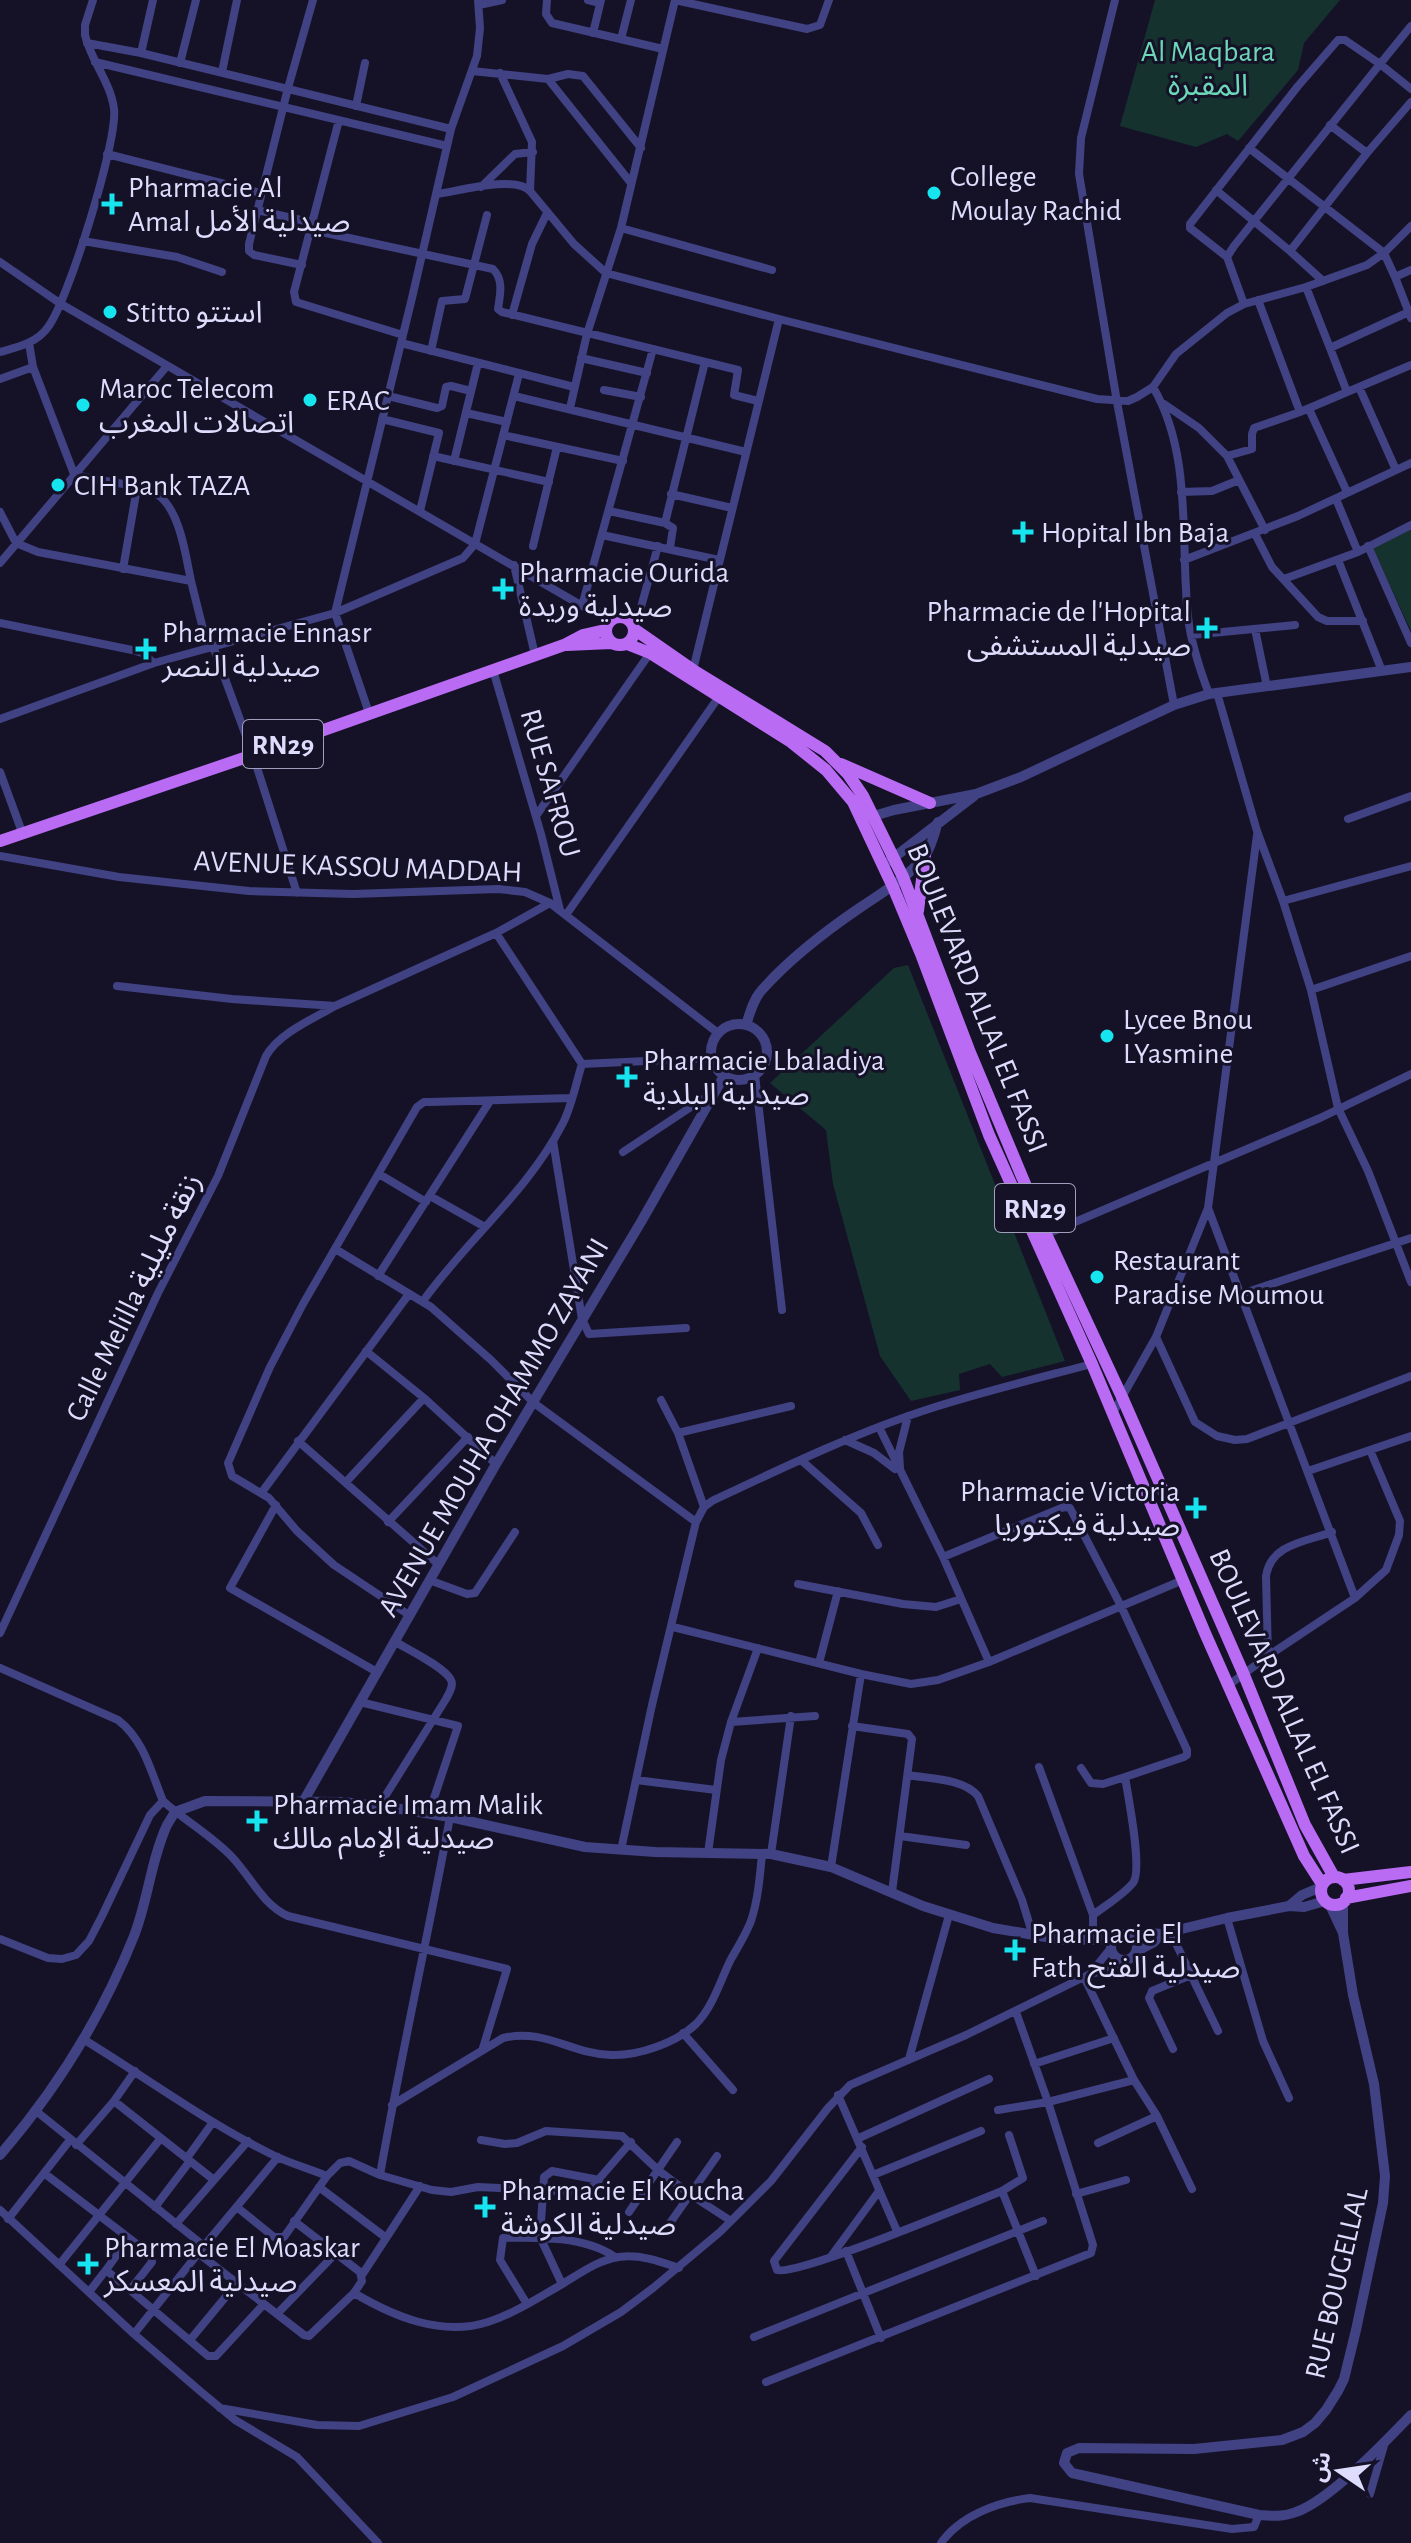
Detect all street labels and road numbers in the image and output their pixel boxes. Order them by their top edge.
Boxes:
street label: RUE SAFROU [515,706,586,861]
road number: RN29 [243,720,323,768]
street label: BOULEVARD ALLAL EL FASSI [901,840,1053,1157]
street label: AVENUE KASSOU MADDAH [193,846,523,888]
street label: Calle Melilla زنقة مليلية [61,1169,208,1426]
road number: RN29 [995,1184,1075,1232]
street label: AVENUE MOUHA OHAMMO ZAYANI [373,1233,615,1622]
street label: BOULEVARD ALLAL EL FASSI [1203,1544,1365,1858]
street label: RUE BOUGELLAL [1300,2184,1374,2382]

